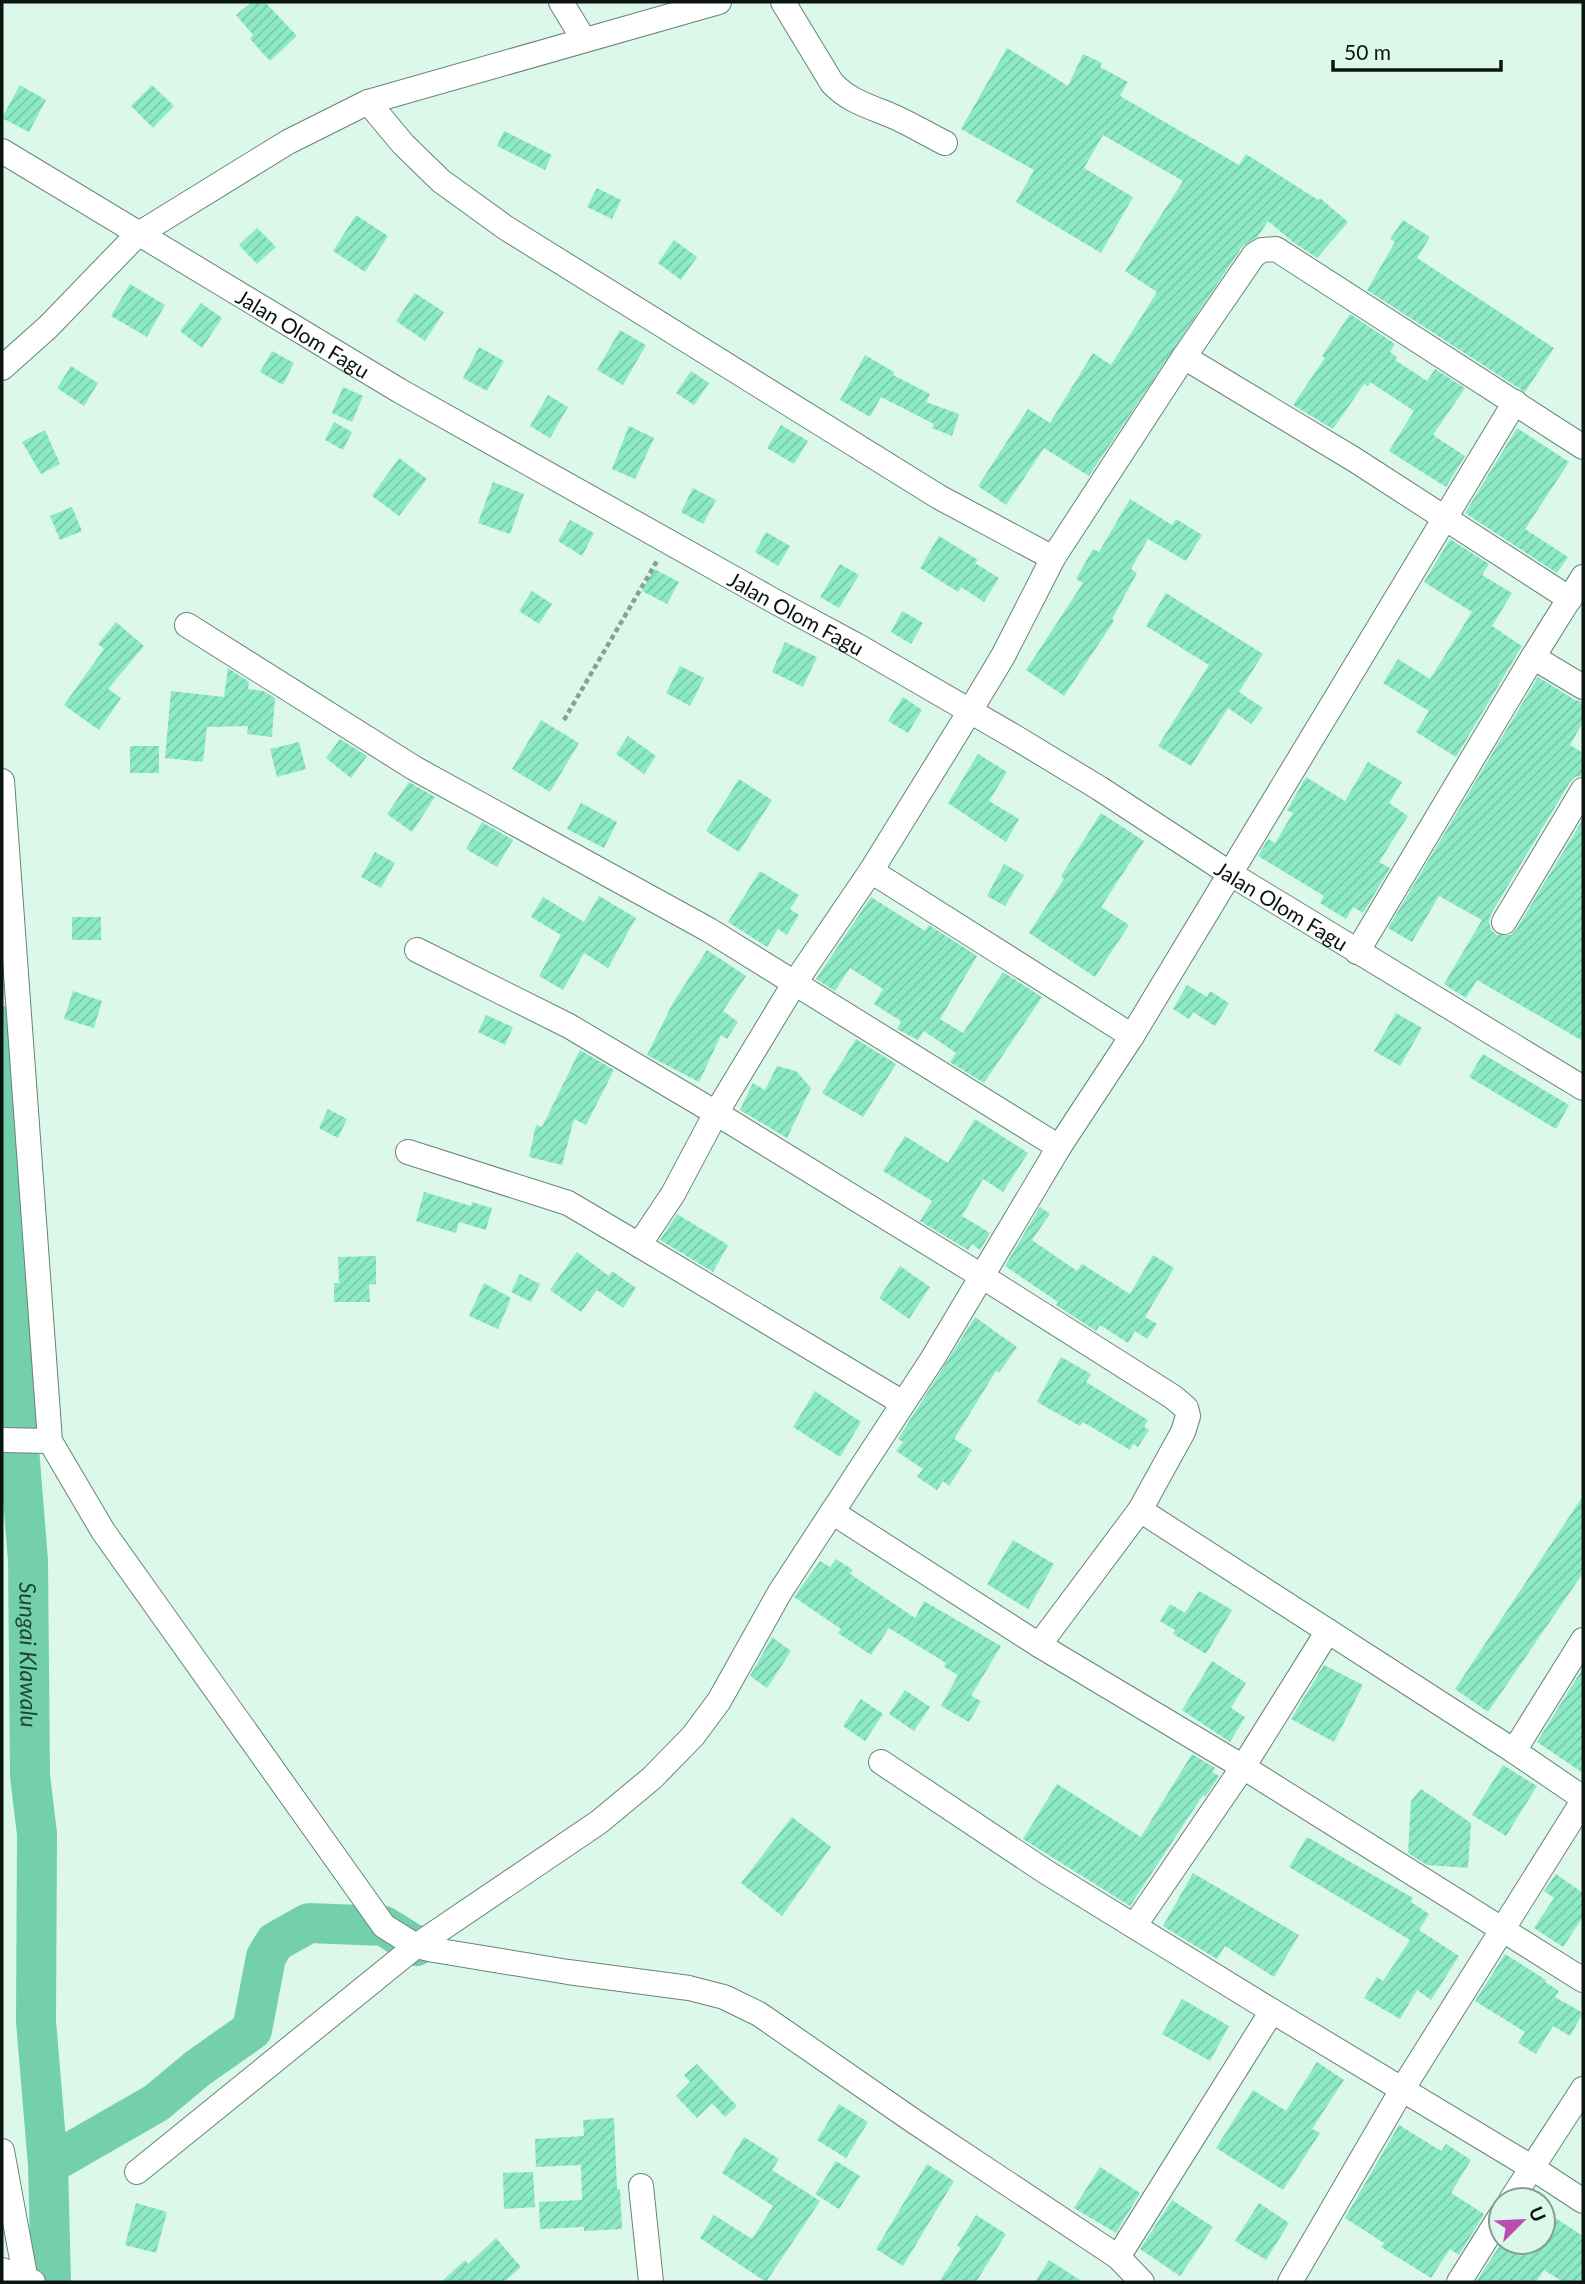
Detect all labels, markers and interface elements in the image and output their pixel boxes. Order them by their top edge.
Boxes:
scale bar [1333,28,1501,72]
text: 50 m [1344,39,1391,64]
street label: Jalan Olom Fagu [232,283,375,382]
street label: Jalan Olom Fagu [724,566,869,660]
street label: Jalan Olom Fagu [1211,855,1353,955]
water label: Sungai Klawalu [14,1582,44,1728]
north arrow [1487,2186,1557,2256]
text: U [1525,2203,1551,2225]

